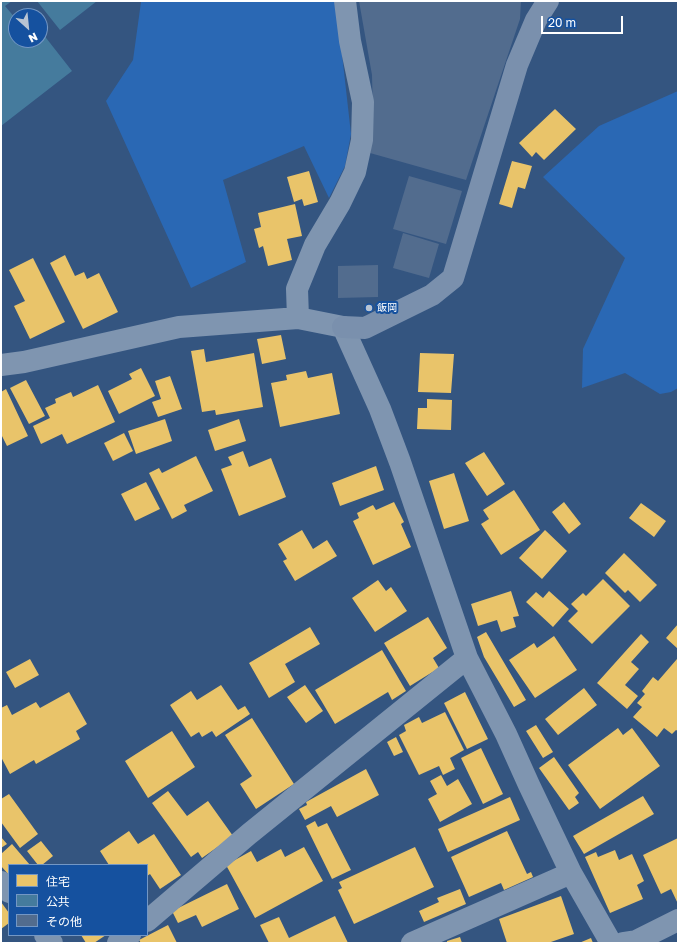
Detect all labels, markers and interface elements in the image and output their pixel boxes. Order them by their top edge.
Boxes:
north arrow [8,8,48,48]
scale bar [543,8,625,34]
text: 20 m [548,15,576,30]
text: N [27,31,40,46]
place label: 飯岡 [377,302,397,314]
marker: 飯岡 [364,303,374,313]
legend [8,864,148,936]
text: 住宅 [46,874,70,889]
text: 公共 [46,894,70,909]
text: その他 [46,914,82,929]

